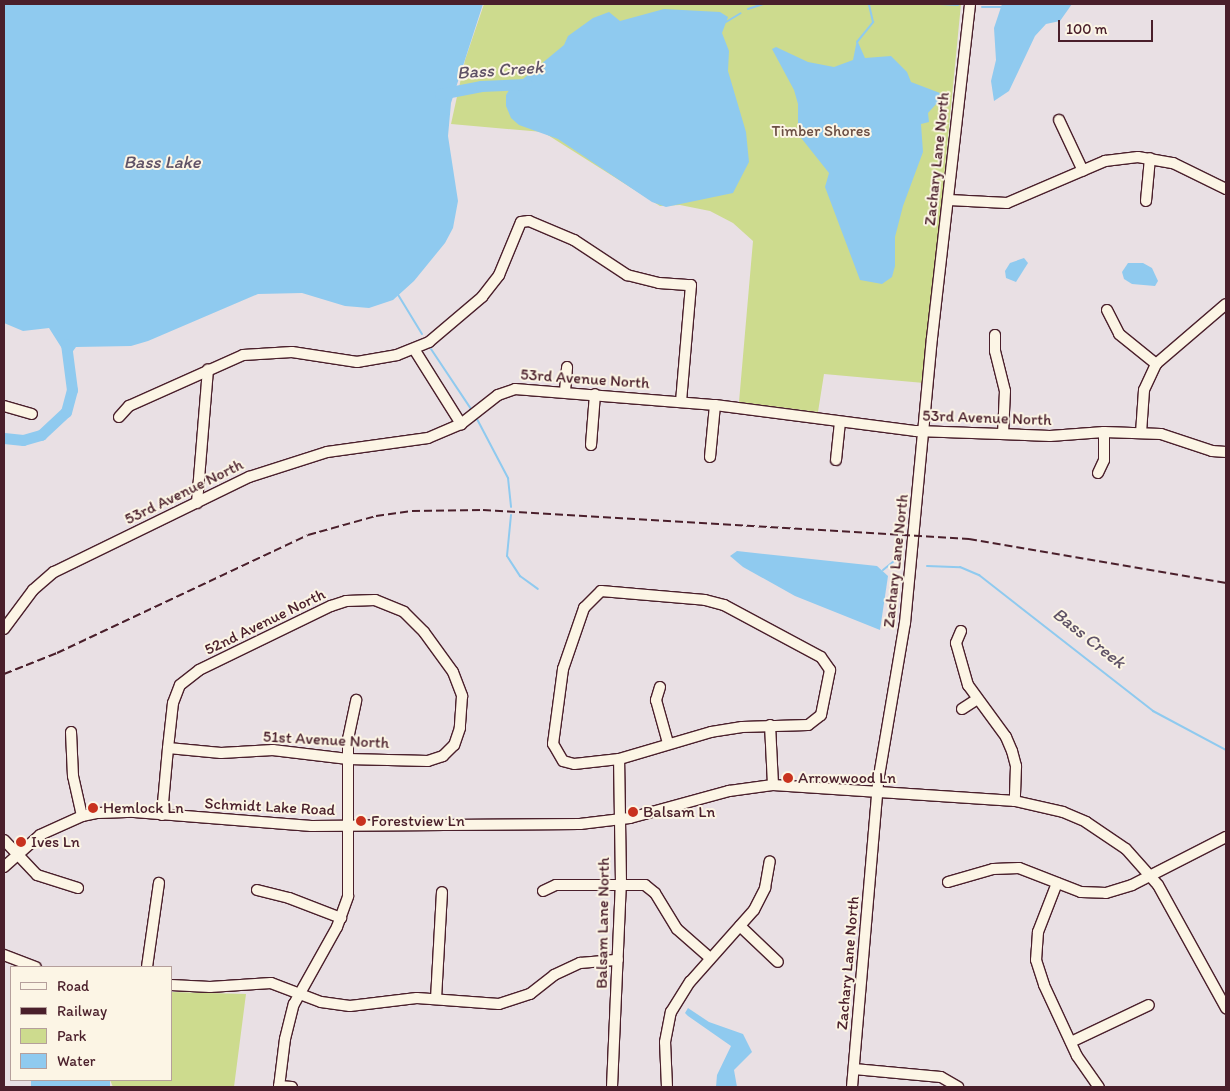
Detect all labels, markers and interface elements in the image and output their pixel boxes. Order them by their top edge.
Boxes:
scale bar [1060,10,1155,42]
text: 100 m [1066,20,1107,38]
water label: Bass Creek [456,56,544,84]
street label: Zachary Lane North [920,91,954,227]
park label: Timber Shores [771,121,871,141]
water label: Bass Lake [123,151,201,173]
street label: 53rd Avenue North [520,365,650,393]
street label: 53rd Avenue North [922,406,1052,430]
street label: 53rd Avenue North [122,455,246,529]
street label: Zachary Lane North [879,493,913,629]
street label: 52nd Avenue North [202,585,328,659]
water label: Bass Creek [1048,603,1130,673]
street label: 51st Avenue North [263,727,389,753]
place label: Arrowwood Ln [798,768,896,788]
marker: Arrowwood Ln [782,772,794,784]
street label: Schmidt Lake Road [204,794,336,820]
place label: Hemlock Ln [103,798,184,818]
marker: Hemlock Ln [87,802,99,814]
place label: Balsam Ln [643,802,715,822]
marker: Balsam Ln [627,806,639,818]
place label: Forestview Ln [371,811,465,831]
marker: Forestview Ln [355,815,367,827]
place label: Ives Ln [31,832,80,852]
marker: Ives Ln [15,836,27,848]
street label: Balsam Lane North [592,857,614,989]
street label: Zachary Lane North [833,895,863,1031]
legend [10,966,172,1081]
text: Road [57,977,89,995]
text: Railway [57,1002,107,1020]
text: Park [57,1027,87,1045]
text: Water [57,1052,95,1070]

